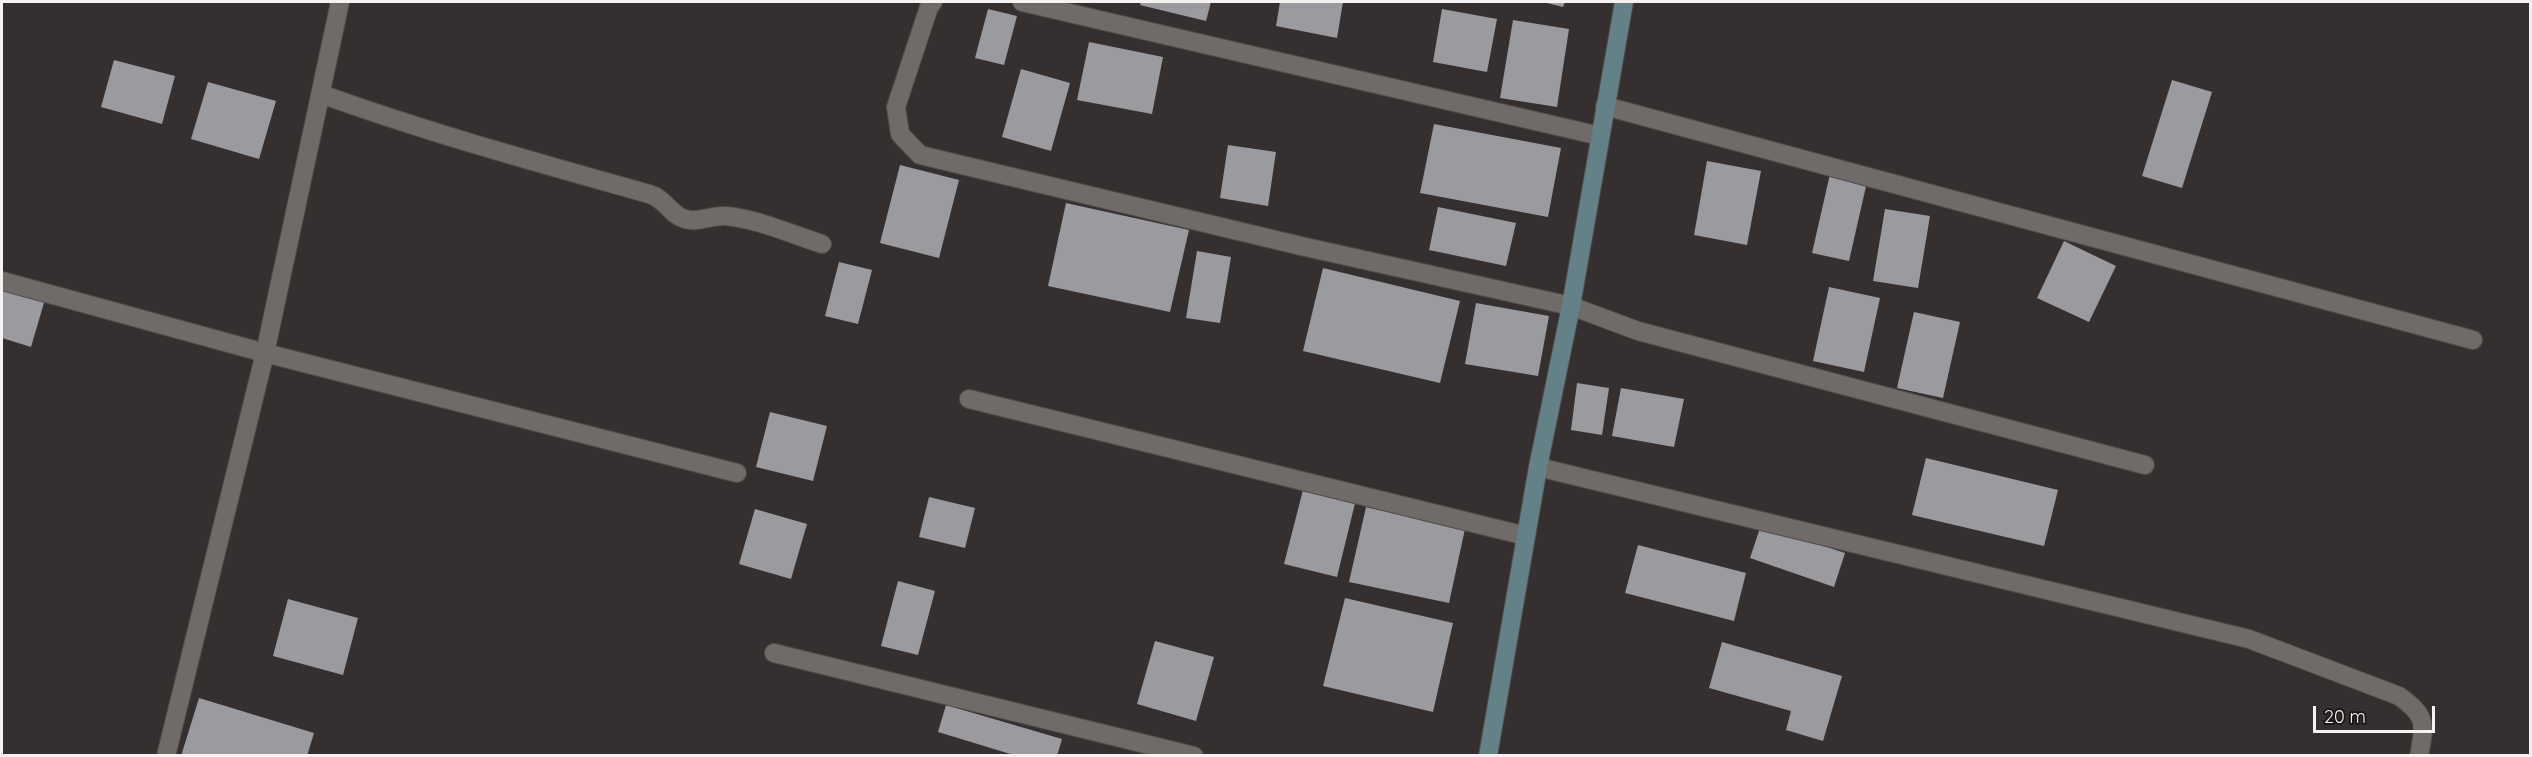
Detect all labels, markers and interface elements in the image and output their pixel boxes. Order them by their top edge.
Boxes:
scale bar [2316,694,2438,732]
text: 20 m [2324,705,2366,728]

